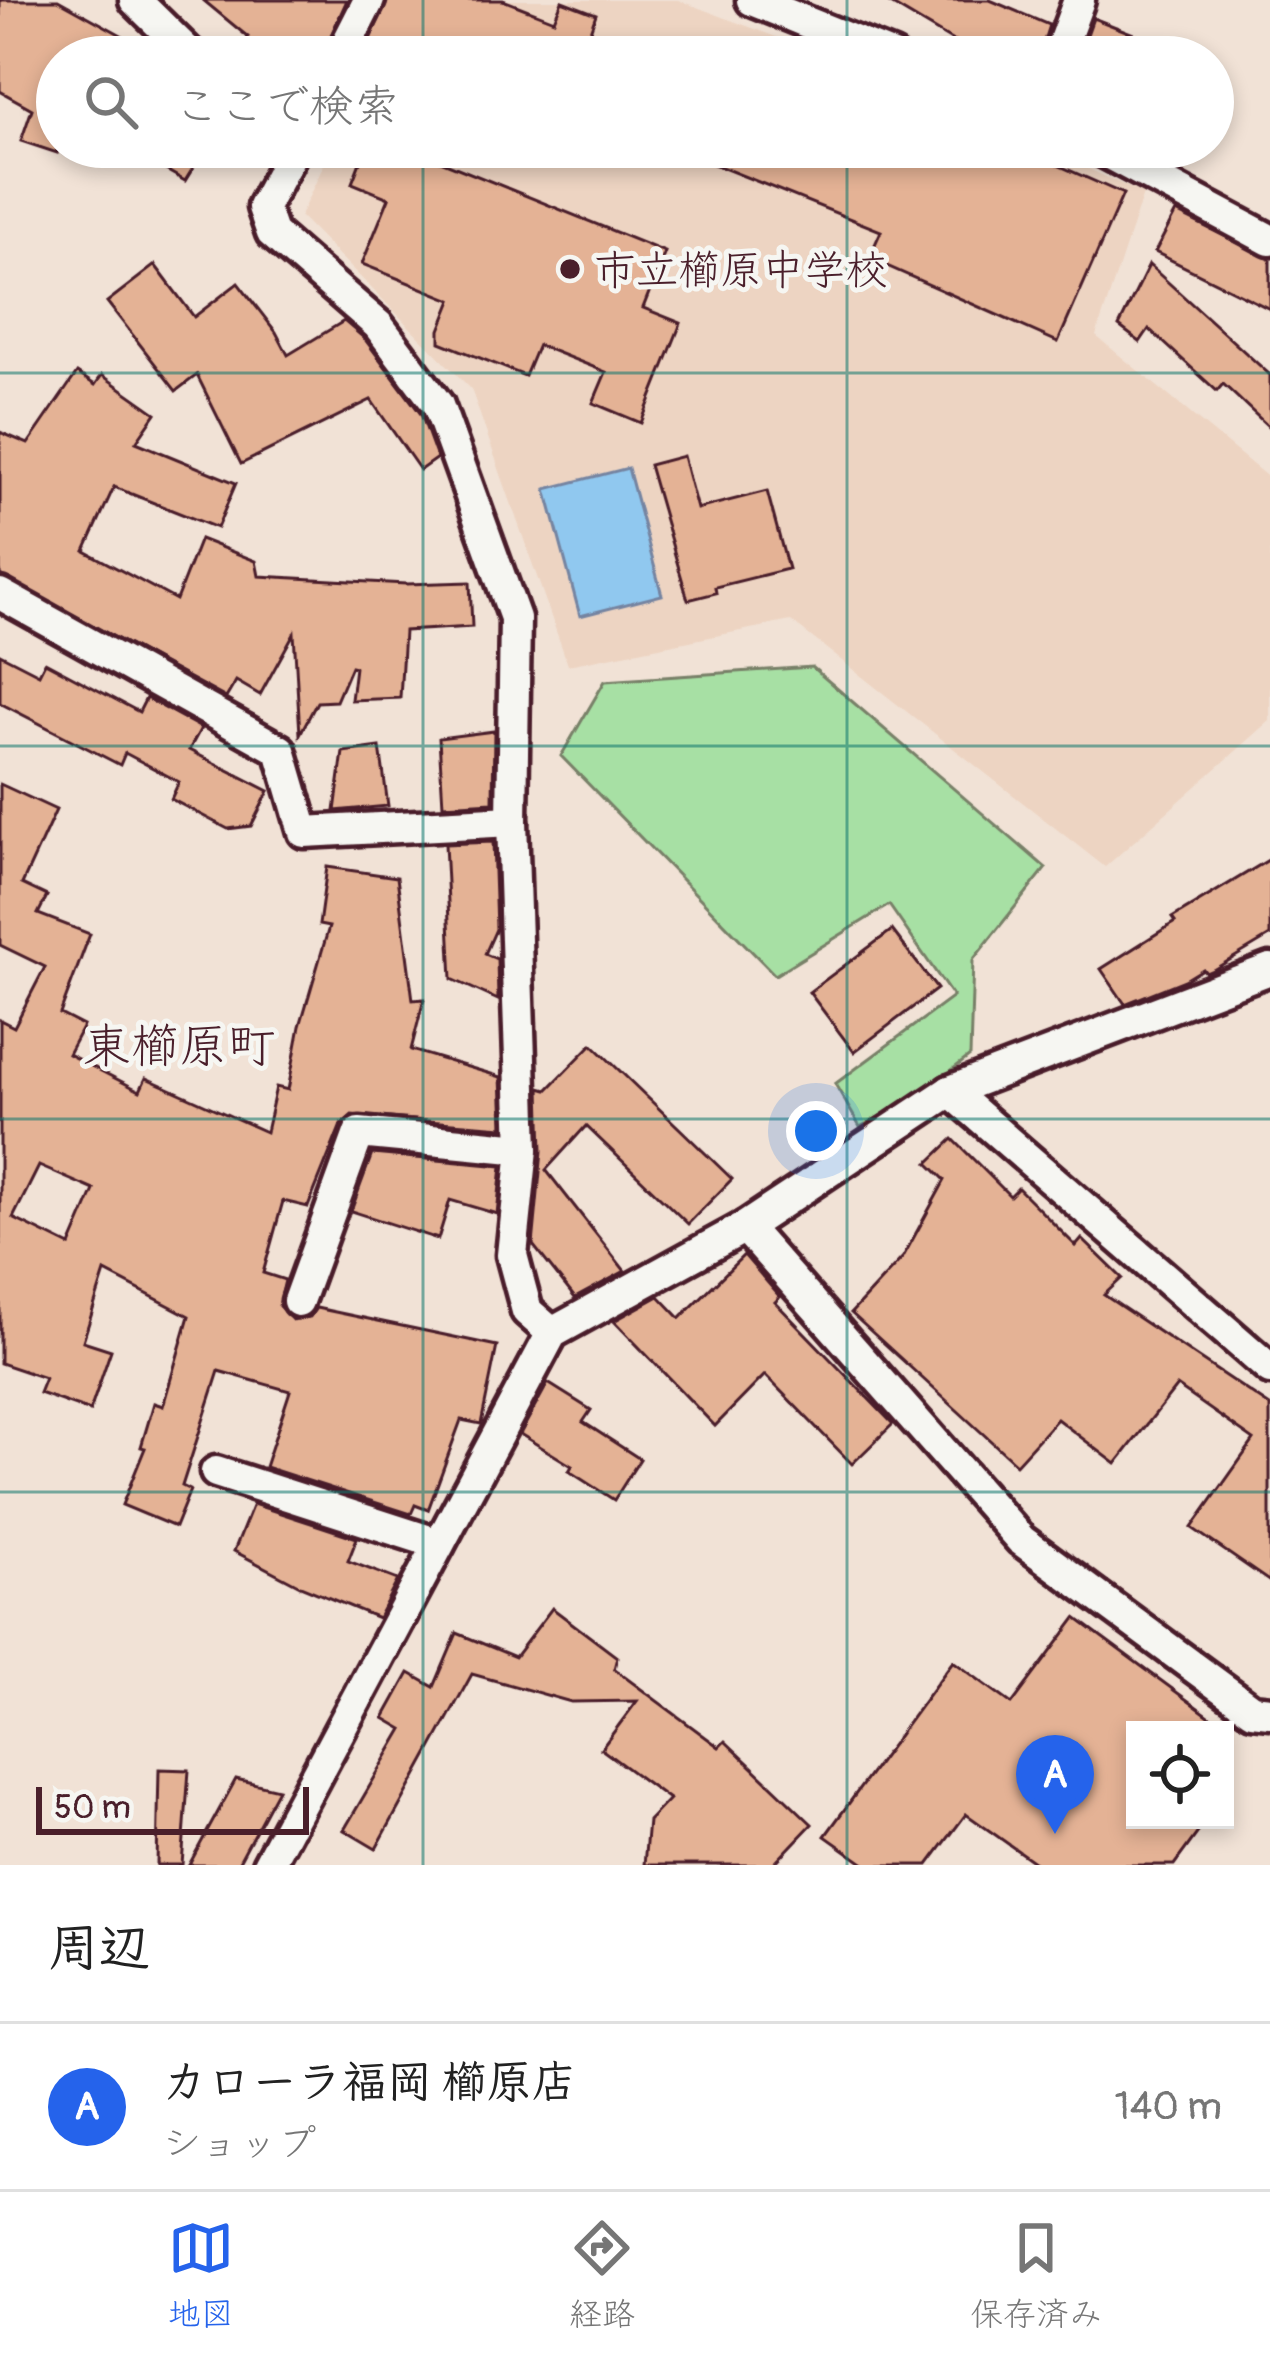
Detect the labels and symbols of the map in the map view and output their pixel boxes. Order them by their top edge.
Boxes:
place label: 市立櫛原中学校 [594,245,888,297]
marker: 市立櫛原中学校 [557,256,583,282]
district label: 東櫛原町 [83,1017,275,1077]
your location [786,1101,846,1161]
pin: A [1016,1735,1094,1834]
scale bar [36,1781,309,1834]

